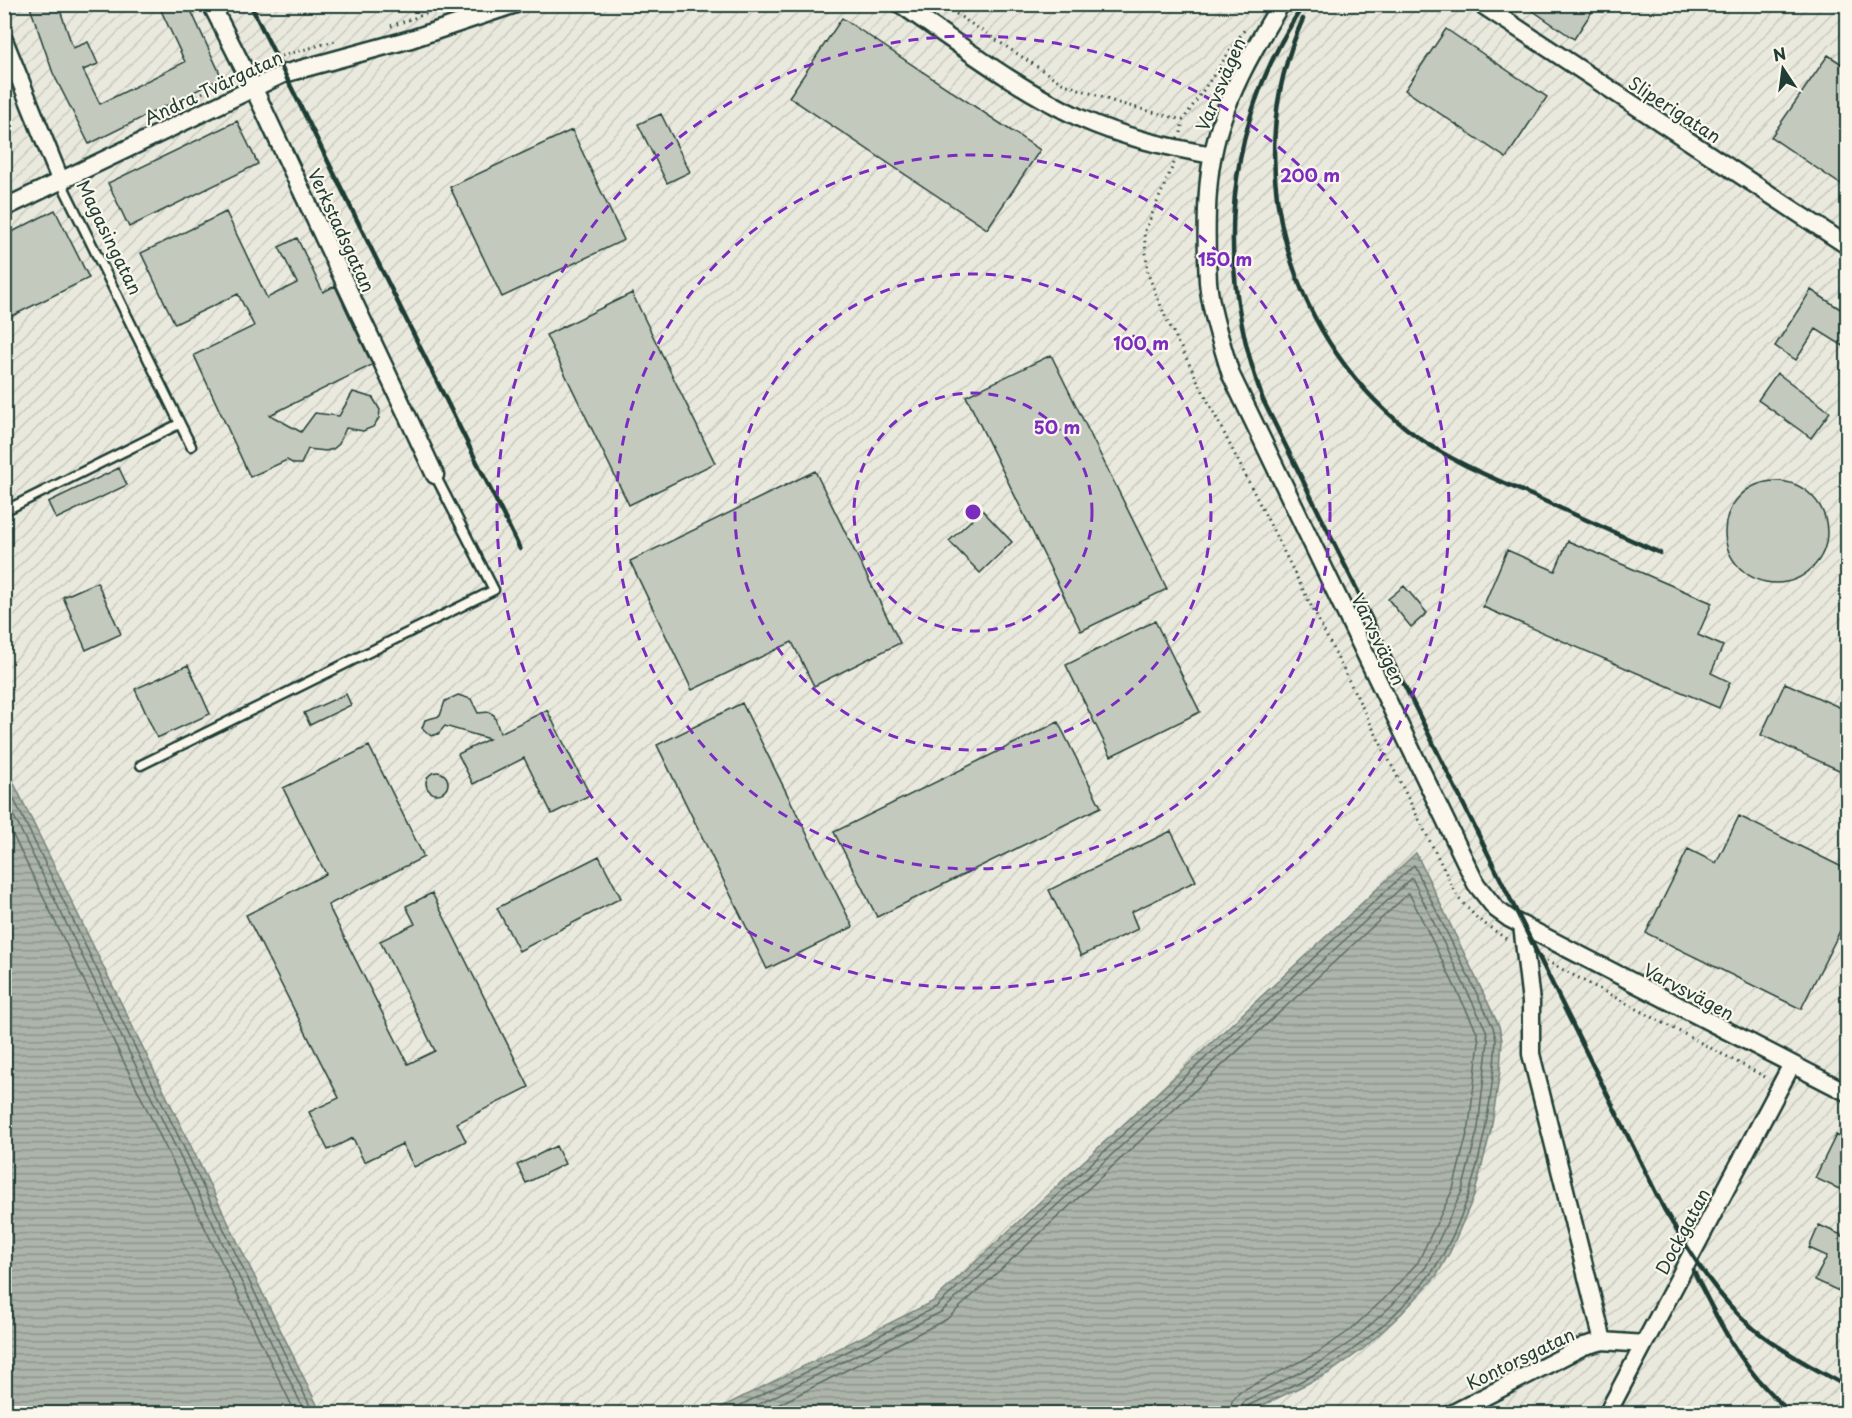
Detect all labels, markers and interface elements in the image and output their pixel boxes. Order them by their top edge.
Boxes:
street label: Varvsvägen [1188,33,1252,135]
north arrow [1753,39,1813,99]
text: N [1771,40,1788,67]
street label: Andra Tvärgatan [139,43,287,131]
street label: Sliperigatan [1623,69,1727,149]
text: 200 m [1280,161,1340,188]
street label: Verkstadsgatan [302,164,382,296]
street label: Magasingatan [70,175,150,299]
text: 150 m [1198,245,1252,272]
text: 100 m [1113,329,1169,356]
text: 50 m [1034,413,1080,440]
centre of rings [963,502,983,522]
street label: Varvsvägen [1345,588,1413,690]
street label: Varvsvägen [1639,956,1739,1026]
street label: Dockgatan [1648,1183,1716,1279]
street label: Kontorsgatan [1461,1320,1579,1396]

